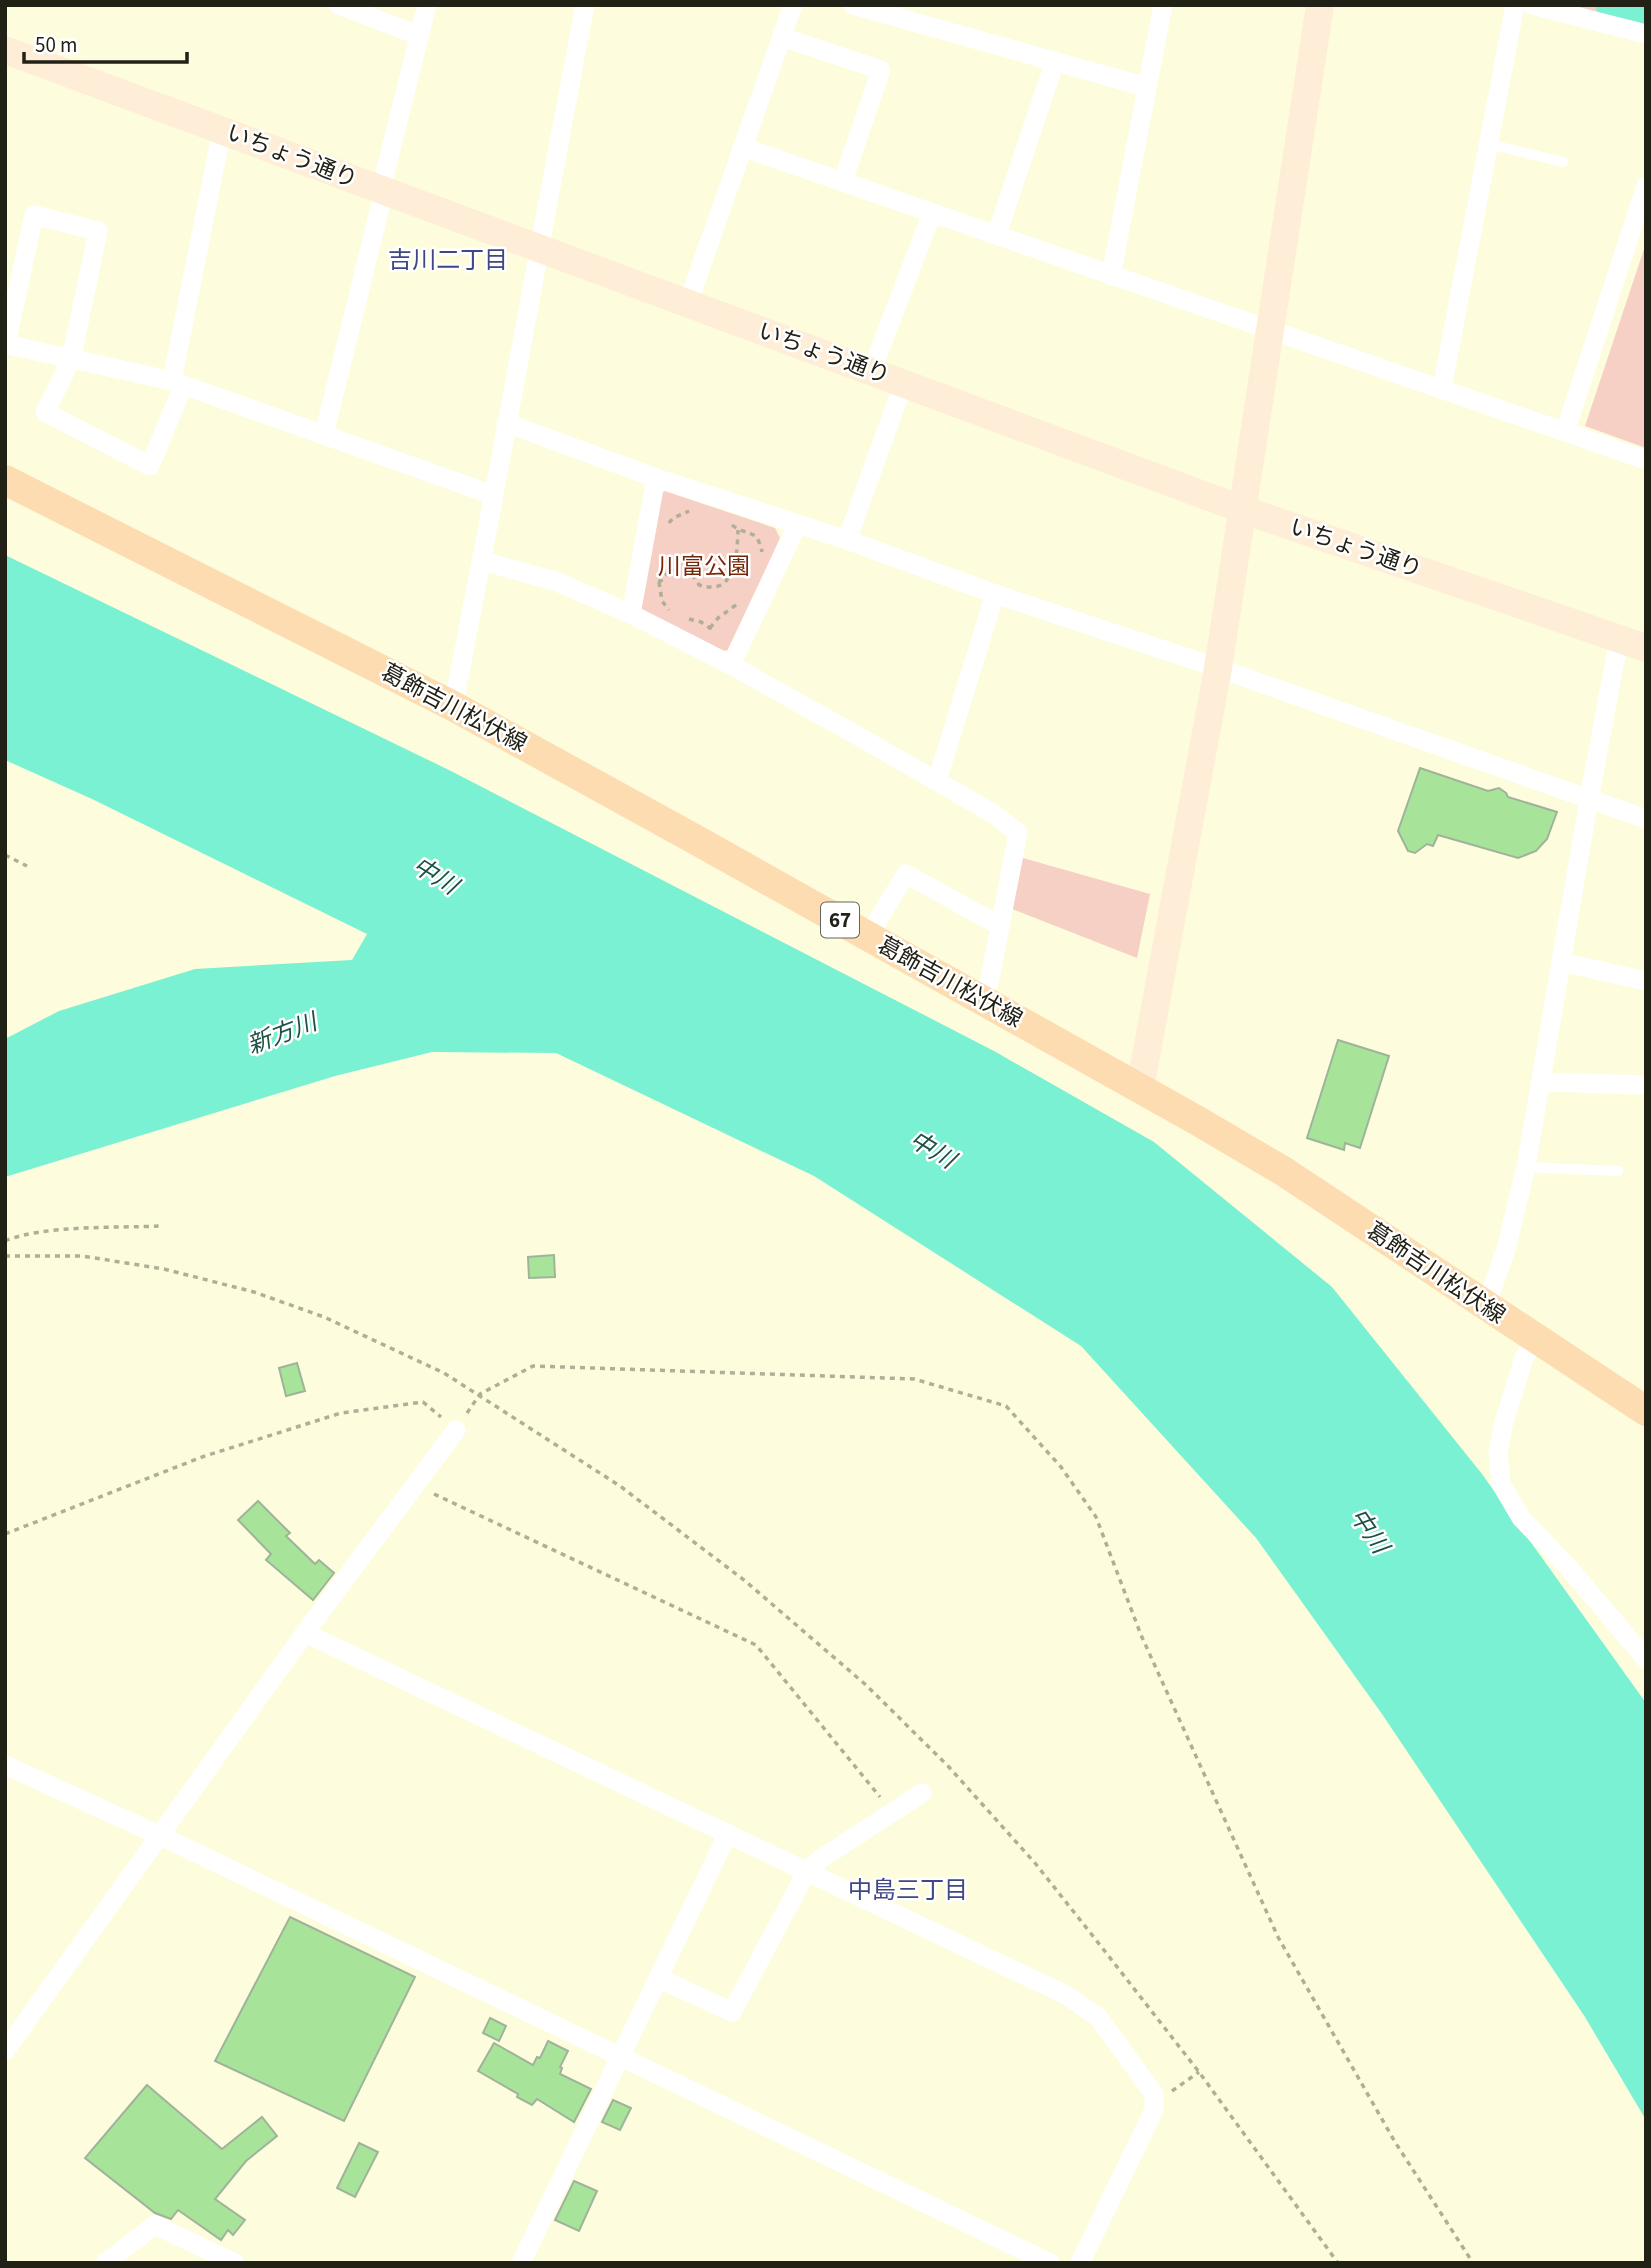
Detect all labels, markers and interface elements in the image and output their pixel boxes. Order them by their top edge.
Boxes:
scale bar [24,21,187,65]
text: 50 m [35,30,77,60]
street label: いちょう通り [222,116,362,196]
district label: 吉川二丁目 [388,243,508,278]
street label: いちょう通り [754,314,894,392]
street label: いちょう通り [1285,510,1427,586]
park label: 川富公園 [658,550,750,583]
street label: 葛飾吉川松伏線 [375,656,533,760]
water label: 中川 [405,848,467,905]
road number: 67 [821,902,859,937]
street label: 葛飾吉川松伏線 [872,929,1028,1035]
water label: 新方川 [242,1004,325,1063]
water label: 中川 [902,1123,964,1179]
street label: 葛飾吉川松伏線 [1360,1214,1512,1332]
water label: 中川 [1341,1501,1399,1563]
district label: 中島三丁目 [848,1873,968,1908]

